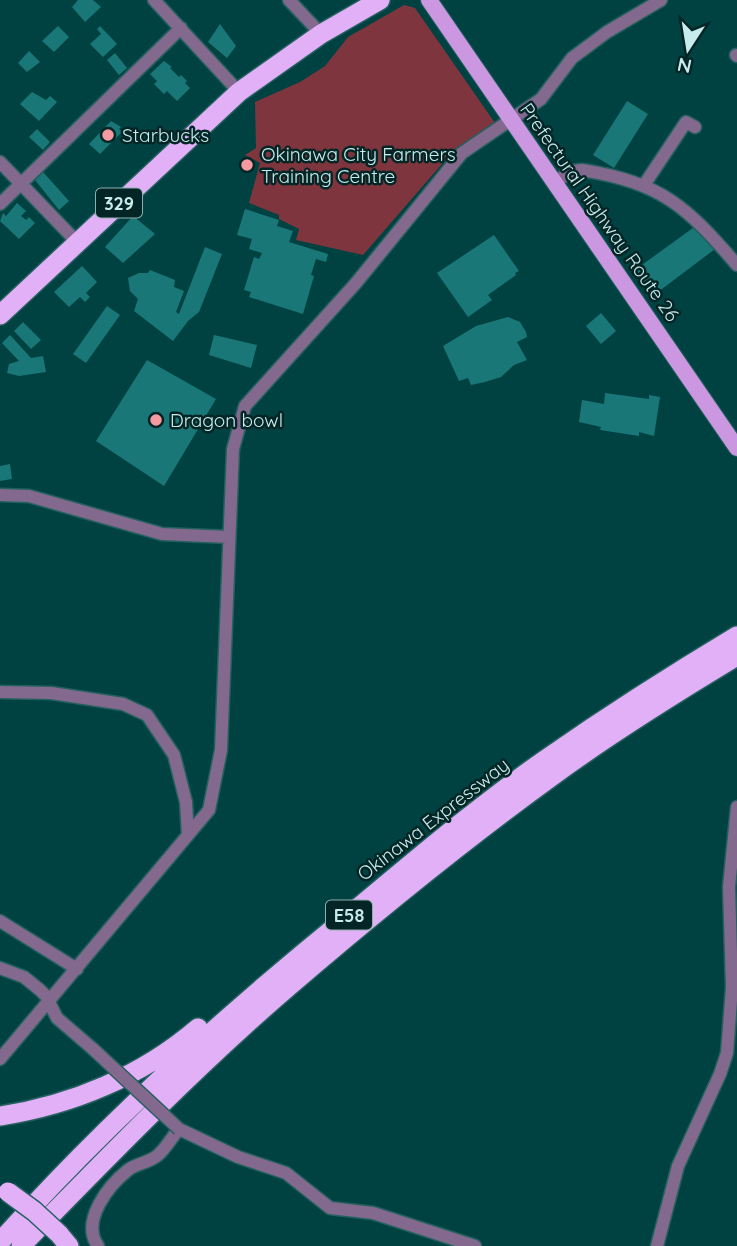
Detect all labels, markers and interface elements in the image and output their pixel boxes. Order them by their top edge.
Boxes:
north arrow [653,14,723,84]
text: N [675,52,694,79]
street label: Prefectural Highway Route 26 [515,98,685,326]
place label: Starbucks [122,123,209,147]
marker: Starbucks [100,127,116,143]
place label: Okinawa City Farmers Training Centre [261,142,456,188]
marker: Okinawa City Farmers Training Centre [239,157,255,173]
road number: 329 [96,188,142,218]
place label: Dragon bowl [170,408,283,432]
marker: Dragon bowl [148,412,164,428]
street label: Okinawa Expressway [352,752,514,886]
road number: E58 [326,900,372,930]

